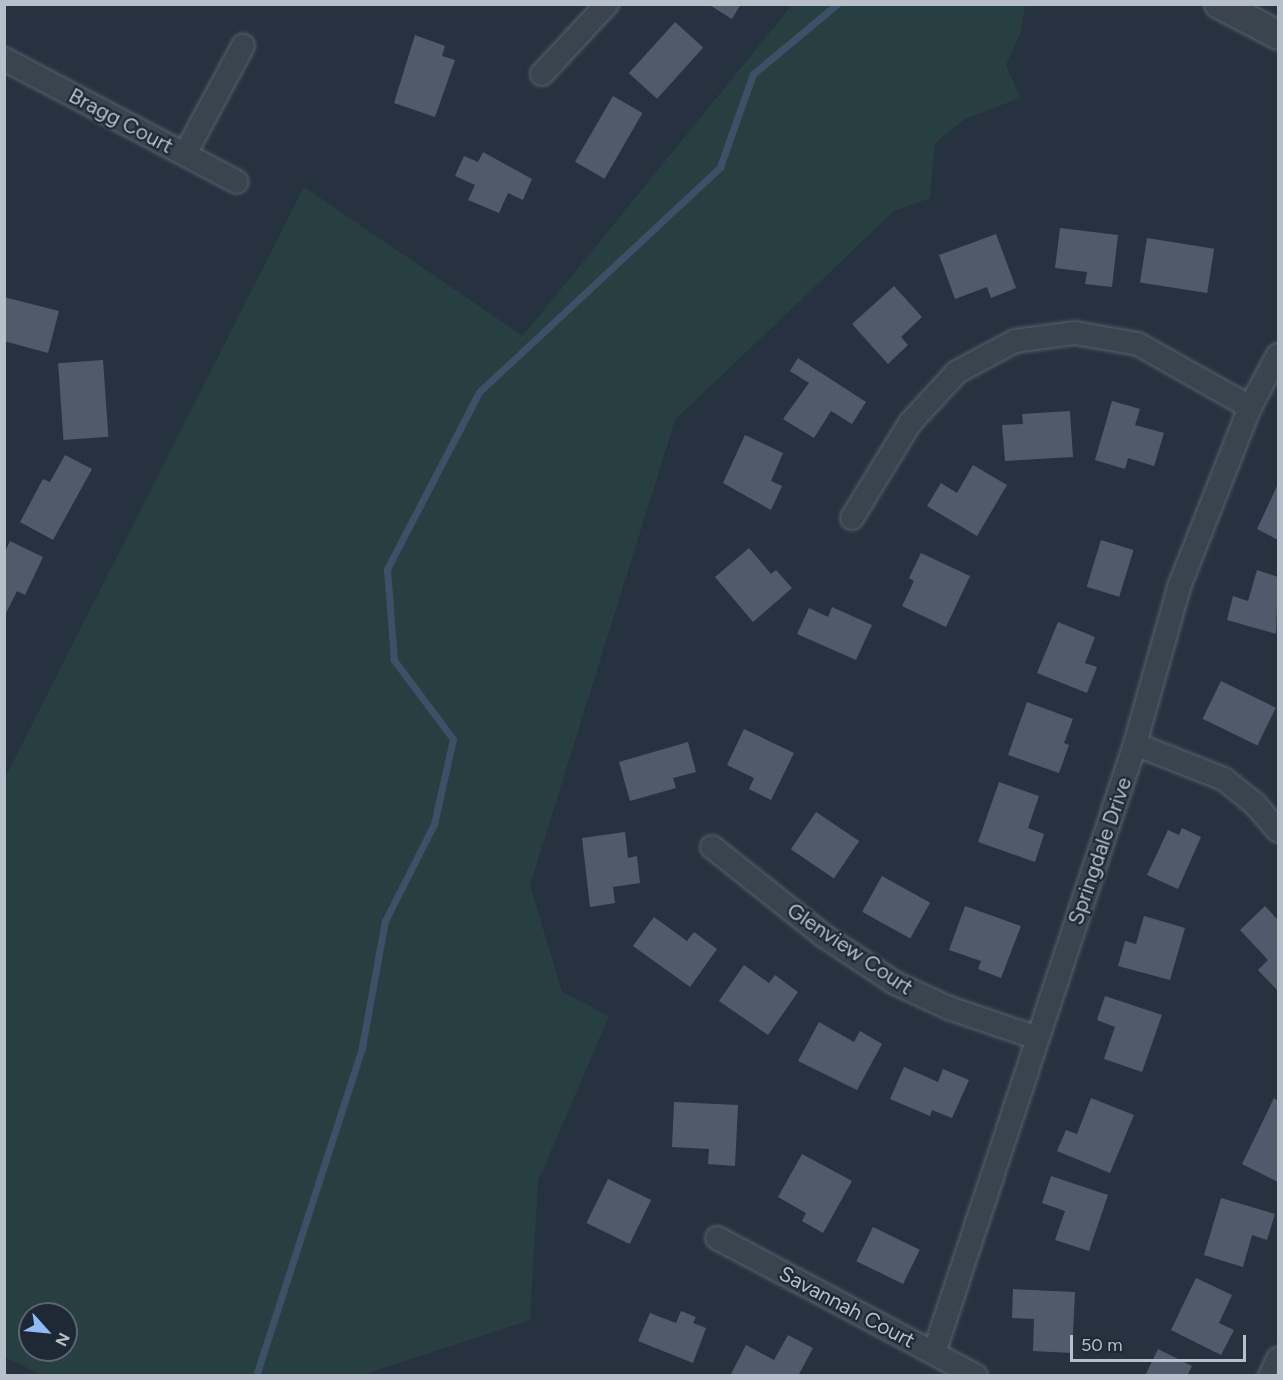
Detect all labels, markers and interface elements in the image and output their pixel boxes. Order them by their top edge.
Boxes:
street label: Bragg Court [65,83,177,159]
street label: Springdale Drive [1063,774,1137,928]
street label: Glenview Court [782,898,918,1000]
street label: Savannah Court [775,1261,919,1353]
north arrow [18,1302,78,1362]
scale bar [1073,1323,1248,1361]
text: N [51,1330,74,1349]
text: 50 m [1081,1334,1123,1356]

